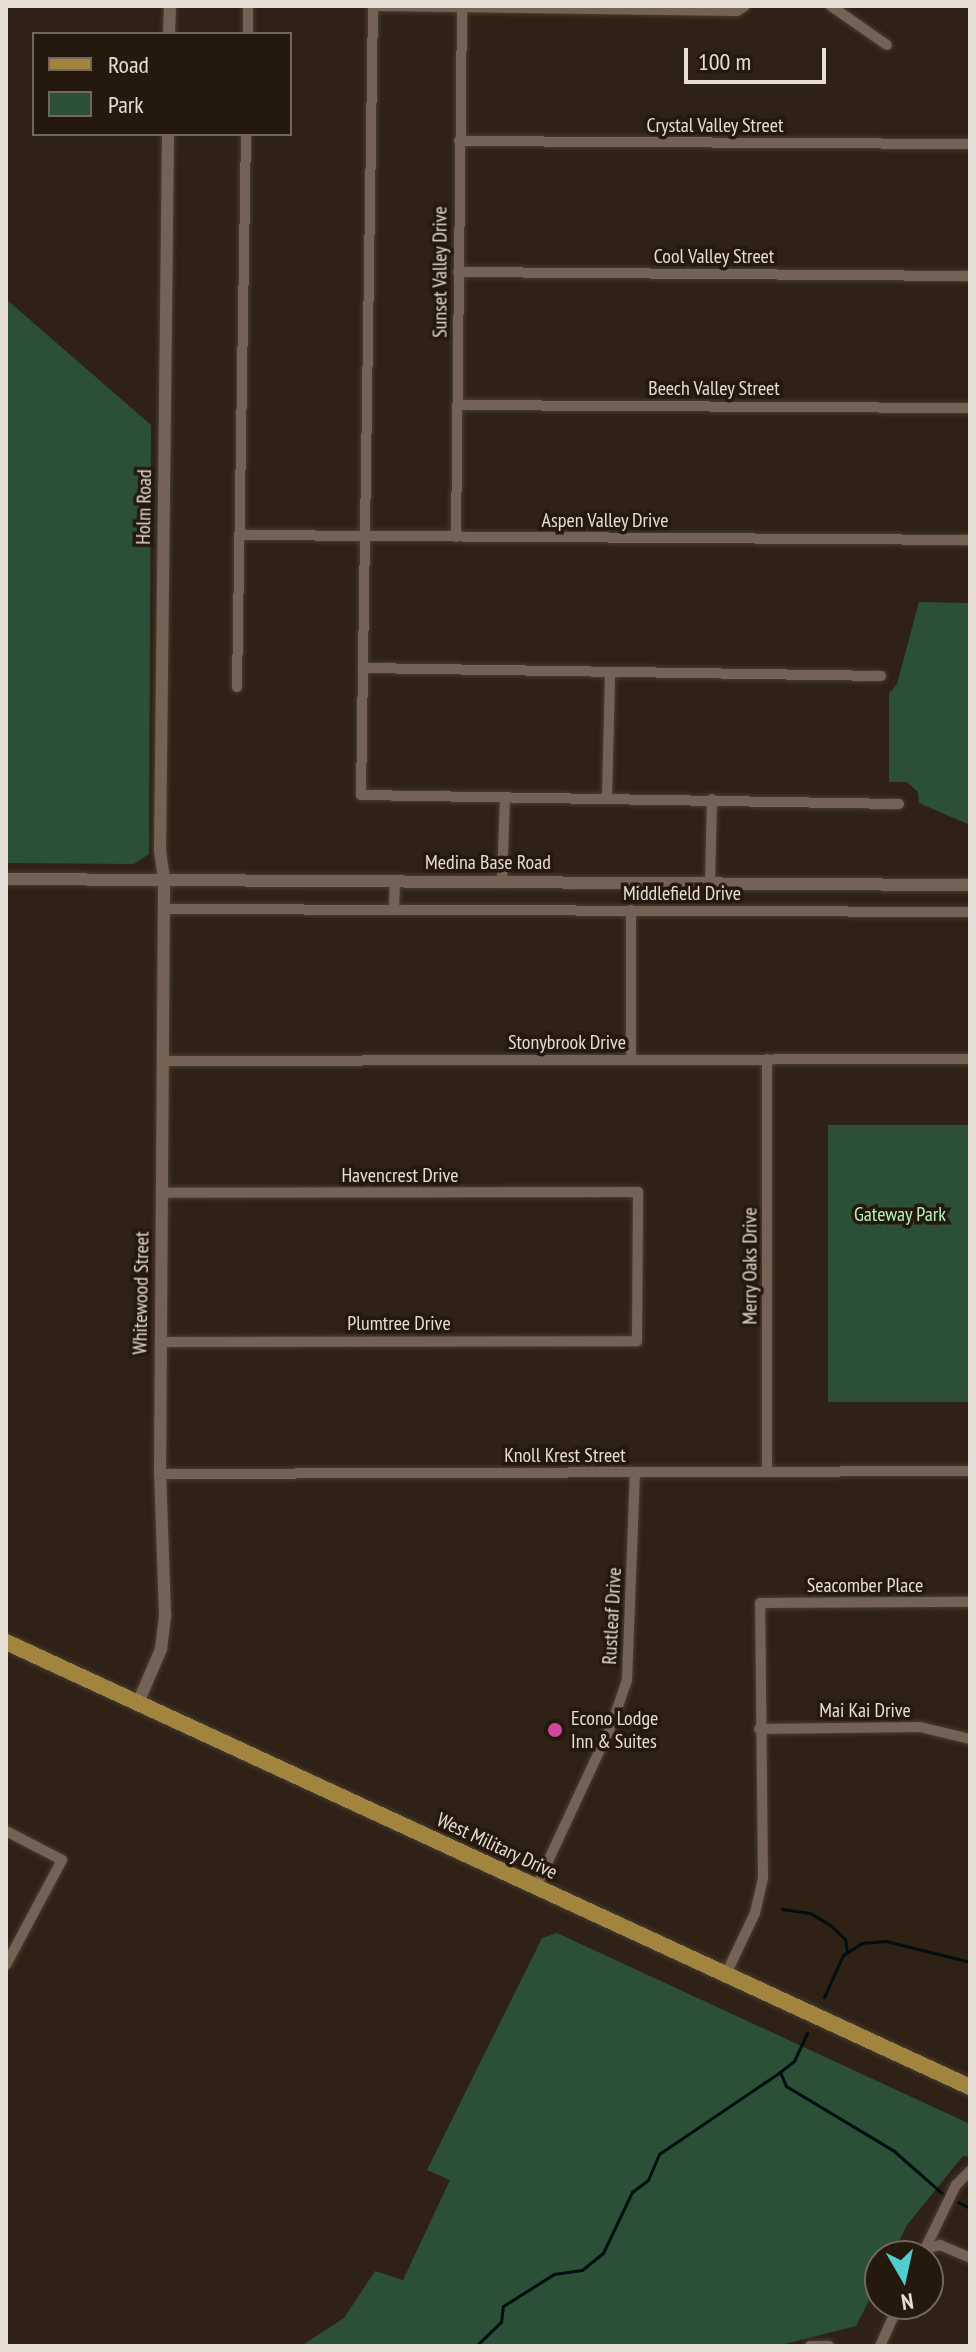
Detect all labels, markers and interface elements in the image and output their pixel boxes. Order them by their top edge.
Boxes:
legend [32,32,292,136]
scale bar [688,32,830,82]
text: 100 m [698,46,751,77]
text: Road [108,49,149,80]
text: Park [108,89,144,120]
street label: Crystal Valley Street [646,113,784,137]
street label: Sunset Valley Drive [428,206,452,338]
street label: Cool Valley Street [653,244,775,268]
street label: Beech Valley Street [648,376,780,400]
street label: Holm Road [131,469,157,545]
street label: Aspen Valley Drive [541,508,669,532]
street label: Medina Base Road [425,850,551,874]
street label: Middlefield Drive [623,881,741,905]
street label: Stonybrook Drive [508,1030,626,1054]
street label: Havencrest Drive [341,1163,459,1187]
park label: Gateway Park [854,1202,946,1226]
street label: Merry Oaks Drive [738,1207,762,1325]
street label: Whitewood Street [128,1231,154,1355]
street label: Plumtree Drive [347,1311,451,1335]
street label: Knoll Krest Street [504,1443,626,1467]
street label: Rustleaf Drive [597,1567,627,1665]
street label: Seacomber Place [807,1573,923,1597]
street label: Mai Kai Drive [819,1698,911,1722]
place label: Econo Lodge Inn & Suites [571,1706,658,1753]
marker: Econo Lodge Inn & Suites [546,1721,564,1739]
street label: West Military Drive [433,1808,561,1884]
north arrow [864,2240,944,2320]
text: N [899,2287,916,2316]

